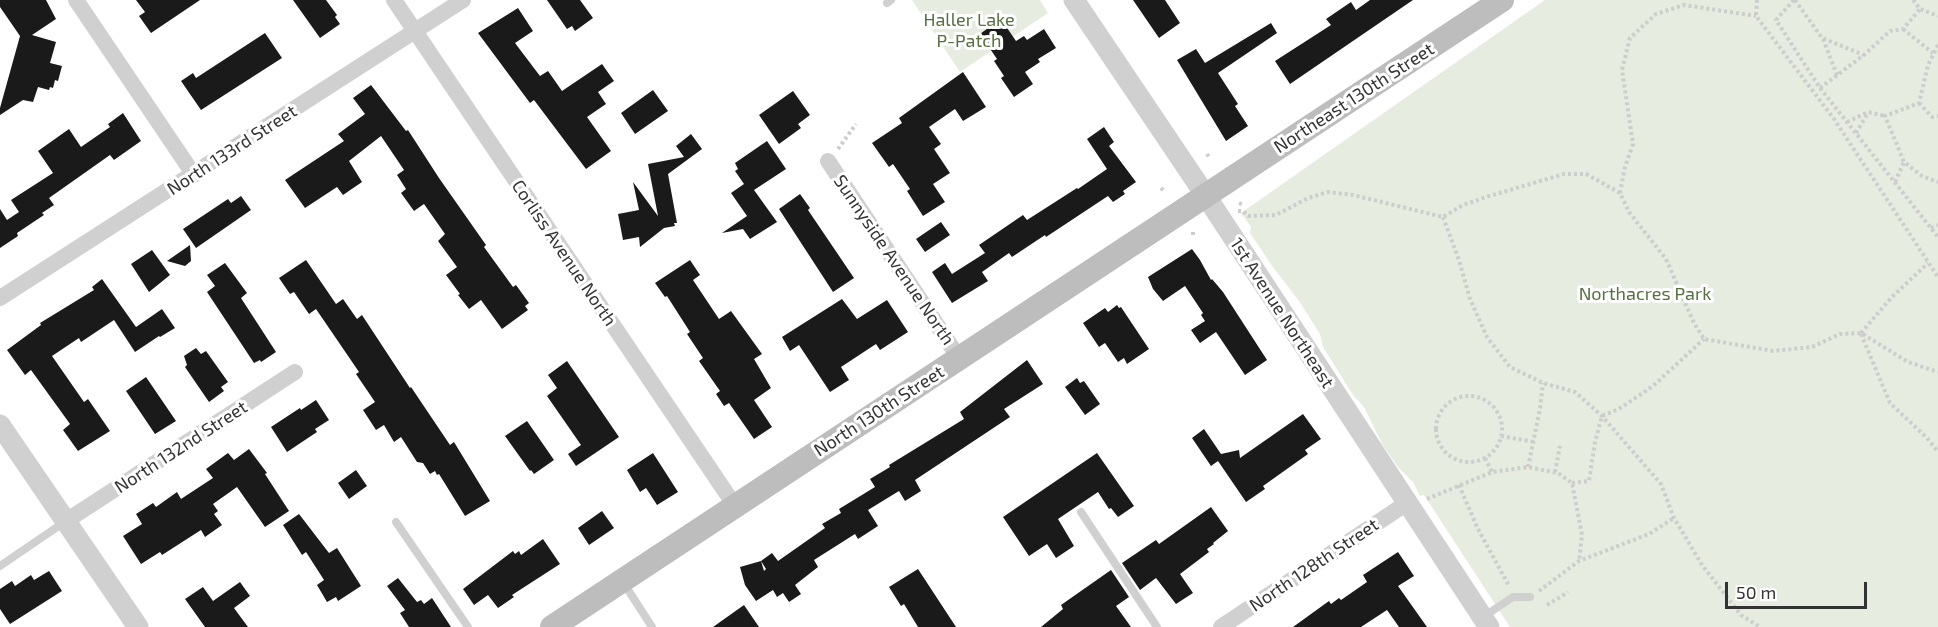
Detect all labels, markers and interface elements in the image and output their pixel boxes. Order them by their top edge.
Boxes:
park label: Haller Lake P-Patch [923,9,1015,52]
street label: Northeast 130th Street [1270,38,1438,158]
street label: North 133rd Street [163,100,301,200]
street label: Sunnyside Avenue North [829,171,959,349]
street label: Corliss Avenue North [507,176,621,330]
street label: 1st Avenue Northeast [1225,234,1339,392]
park label: Northacres Park [1579,283,1711,305]
street label: North 130th Street [810,361,948,461]
street label: North 132nd Street [111,396,251,498]
street label: North 128th Street [1245,514,1383,616]
scale bar [1728,570,1870,608]
text: 50 m [1736,581,1776,603]

